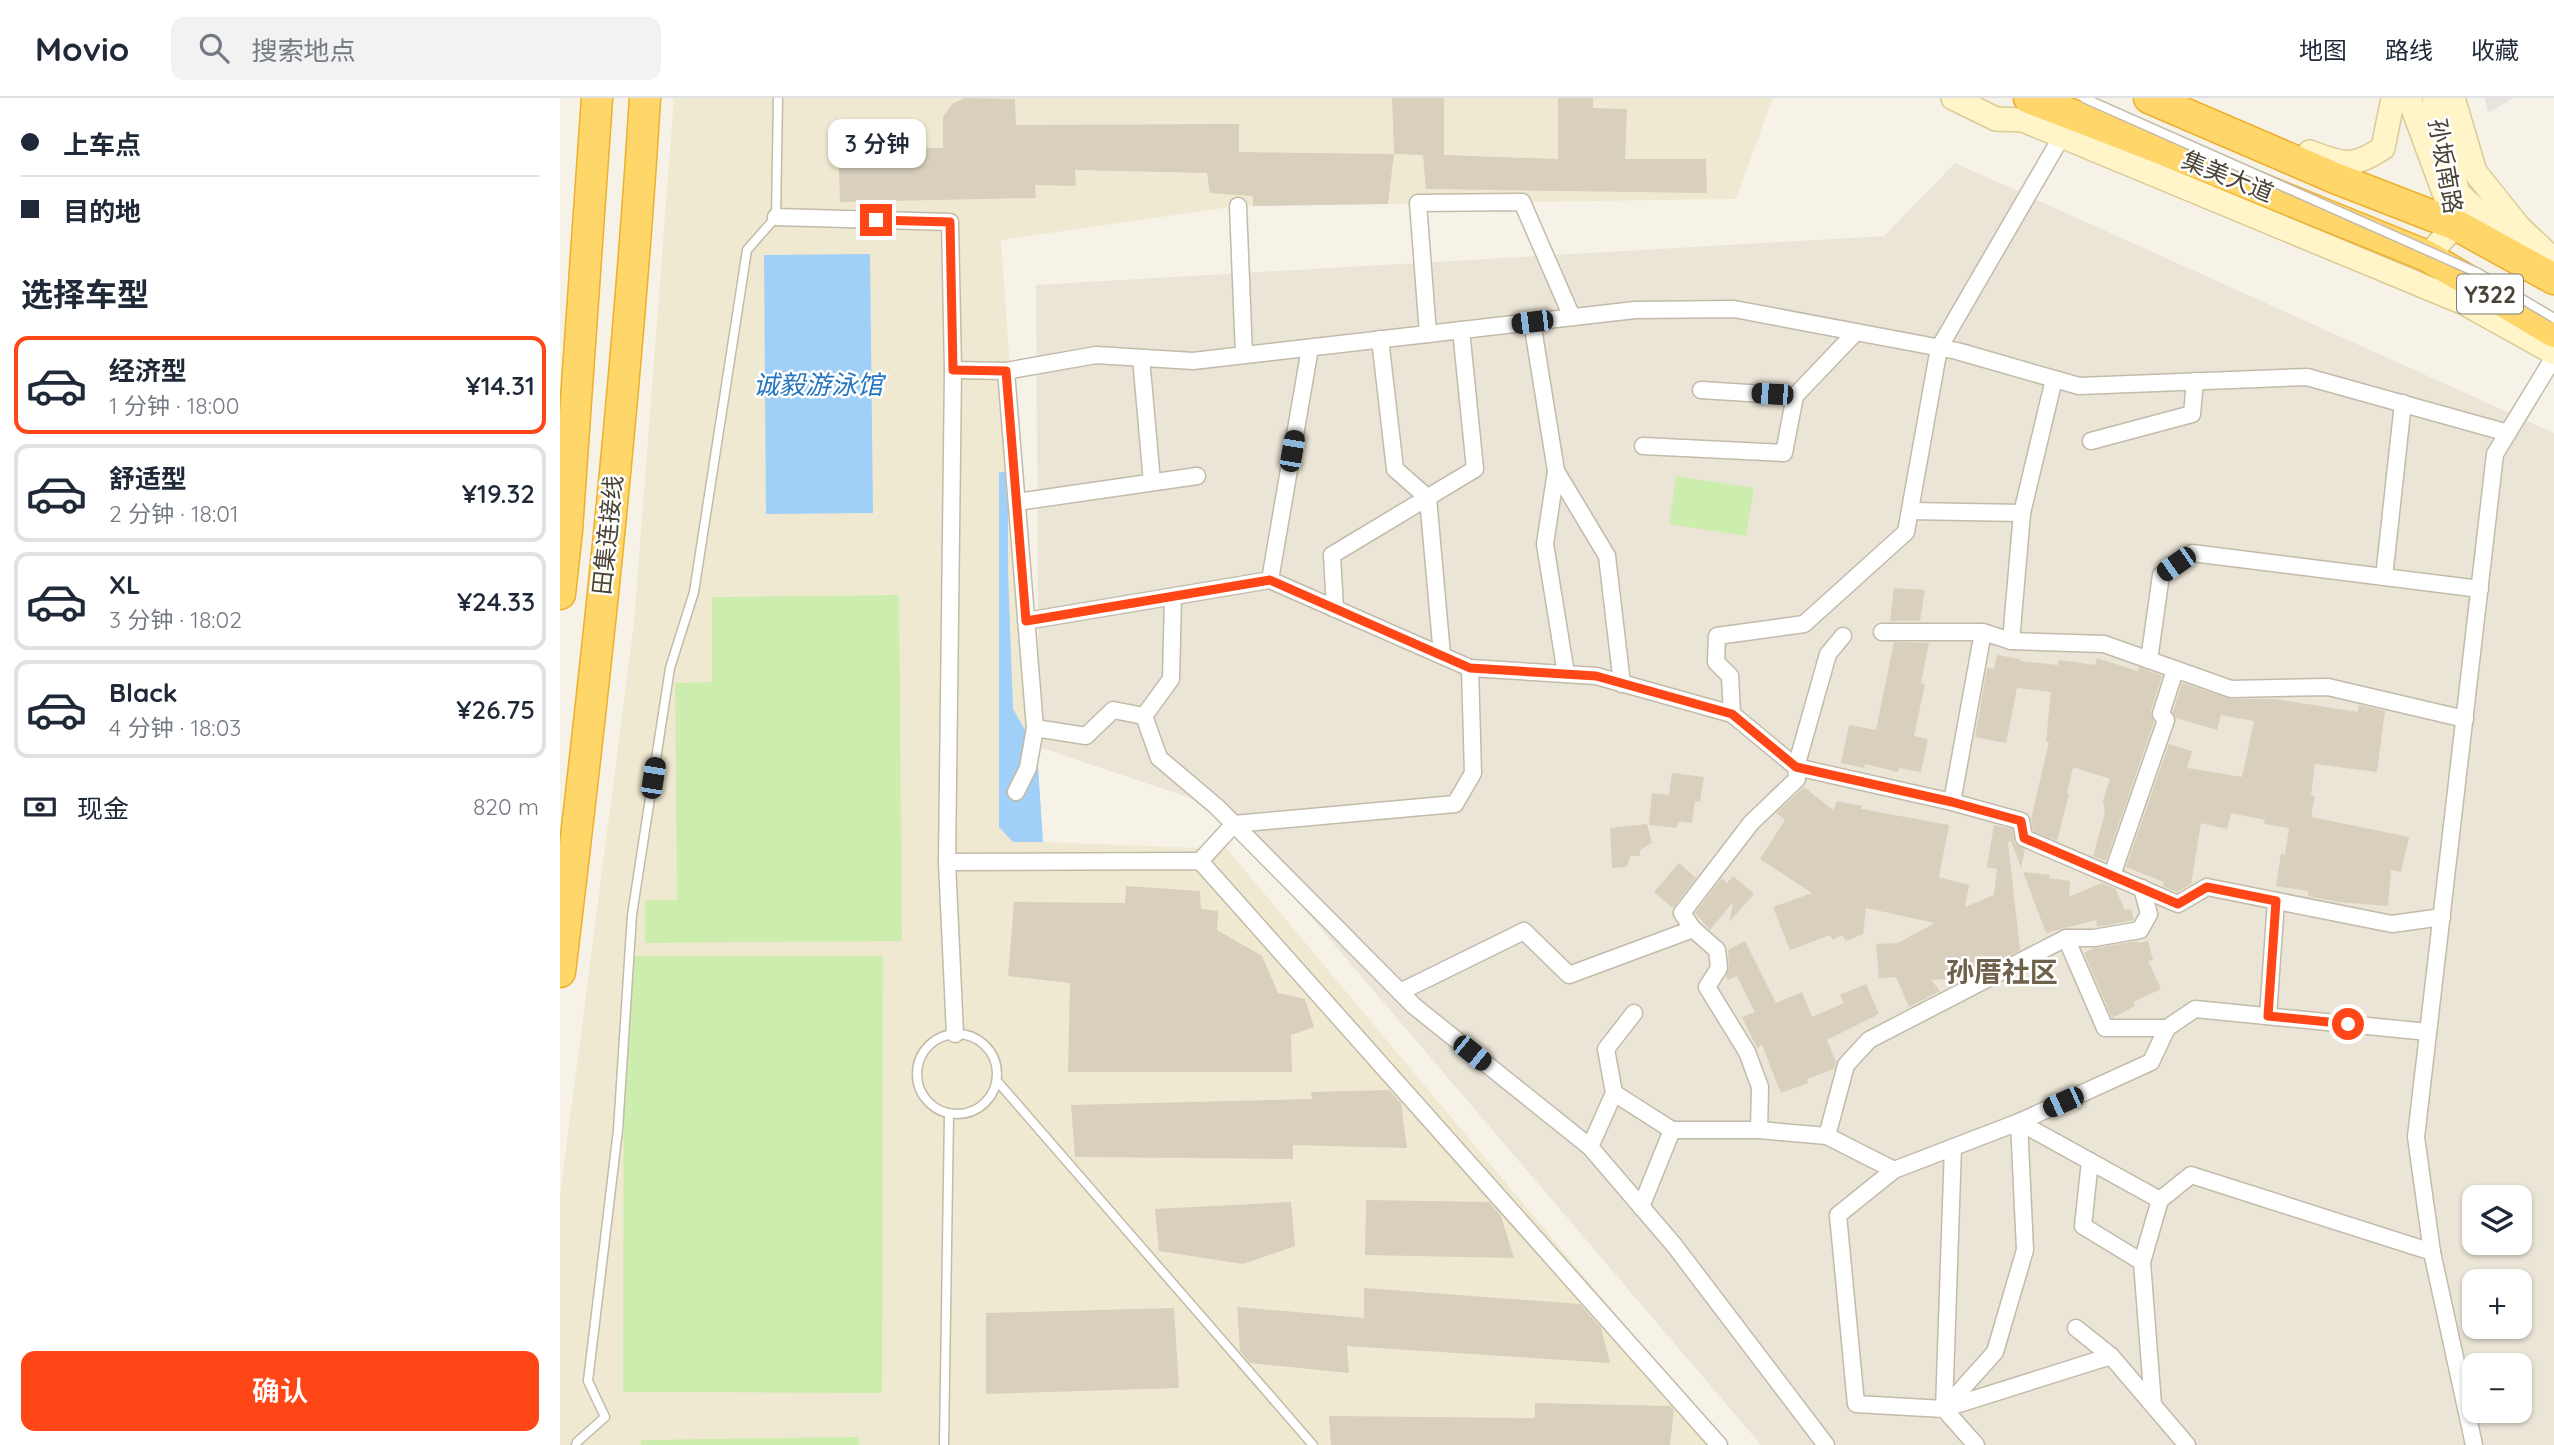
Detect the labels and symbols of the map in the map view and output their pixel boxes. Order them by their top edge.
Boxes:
street label: 孙坂南路 [2423,116,2469,216]
callout: 3 分钟 [827,118,925,167]
street label: 集美大道 [2178,144,2278,208]
route end [860,204,892,236]
road number: Y322 [2457,274,2523,314]
car [1510,309,1555,335]
water label: 诚毅游泳馆 [753,368,887,401]
car [1751,382,1794,406]
car [1279,428,1306,474]
street label: 田集连接线 [586,474,628,596]
car [2153,543,2200,585]
car [640,756,667,800]
district label: 孙厝社区 [1946,954,2058,989]
route start [2332,1008,2364,1040]
car [1450,1032,1495,1074]
car [2040,1084,2087,1120]

